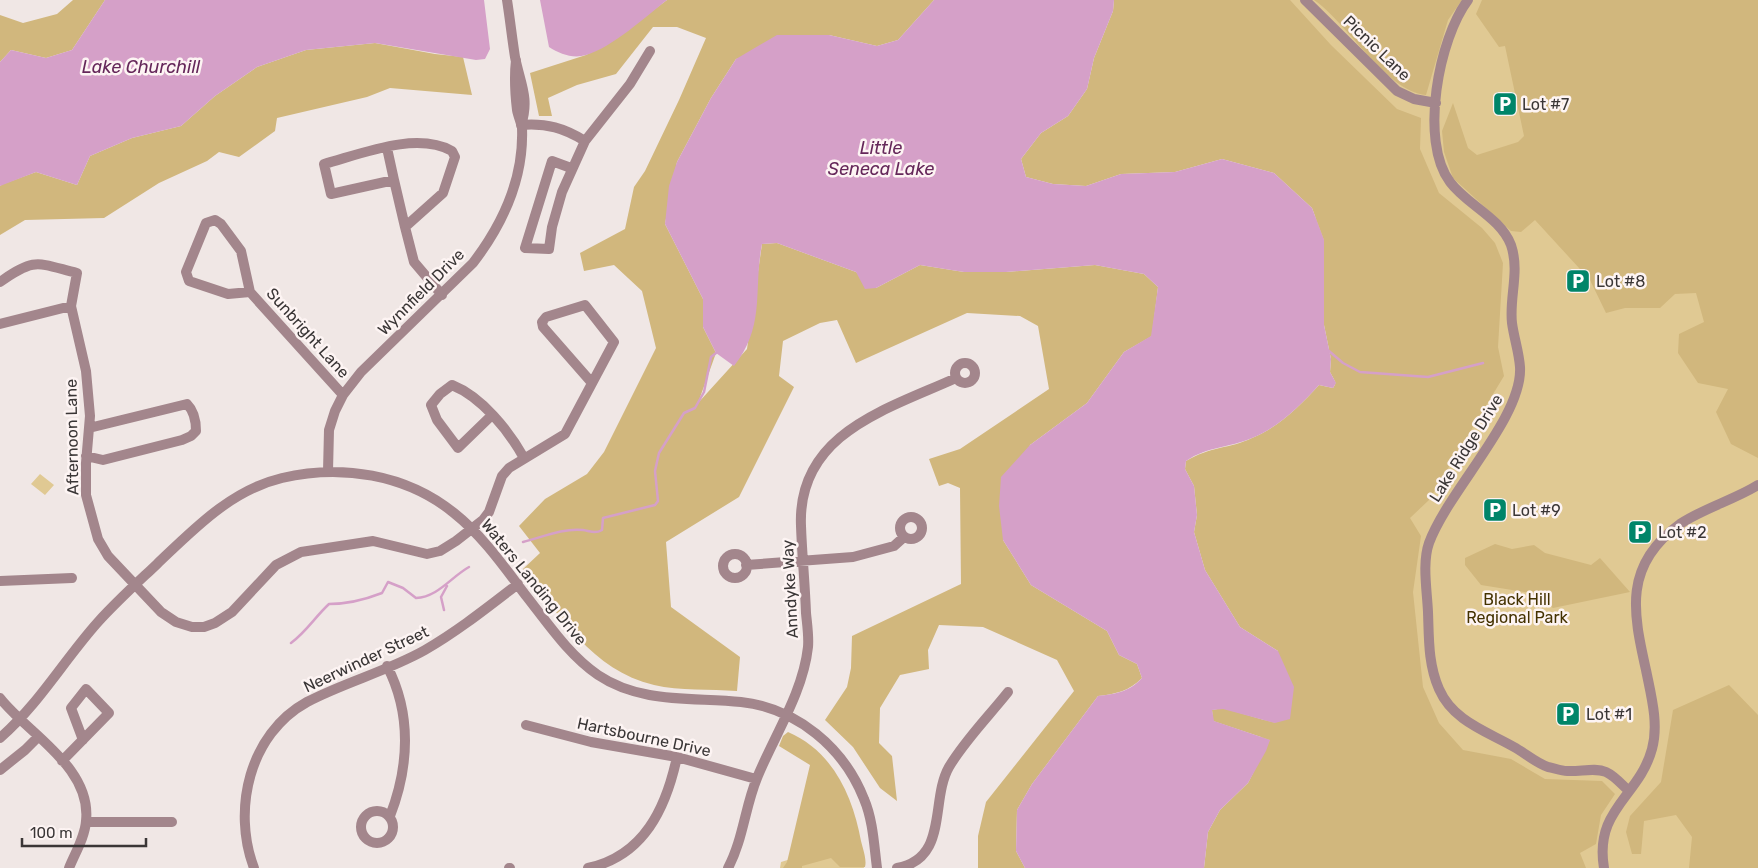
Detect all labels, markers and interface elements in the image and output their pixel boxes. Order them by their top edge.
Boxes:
street label: Picnic Lane [1340,11,1414,85]
water label: Lake Churchill [82,56,201,78]
parking icon: Lot #7 [1492,91,1518,117]
place label: Lot #7 [1522,95,1569,114]
water label: Little Seneca Lake [828,137,934,180]
street label: Wynnfield Drive [374,245,468,339]
parking icon: Lot #8 [1565,268,1591,294]
place label: Lot #8 [1596,272,1645,291]
street label: Sunbright Lane [263,284,353,382]
street label: Afternoon Lane [61,379,83,495]
street label: Lake Ridge Drive [1425,391,1507,505]
parking icon: Lot #9 [1482,497,1508,523]
place label: Lot #9 [1512,501,1561,520]
street label: Waters Landing Drive [477,515,591,649]
parking icon: Lot #2 [1627,519,1653,545]
place label: Lot #2 [1658,523,1707,542]
street label: Anndyke Way [778,539,802,639]
park label: Black Hill Regional Park [1466,590,1569,627]
street label: Neerwinder Street [300,622,432,696]
parking icon: Lot #1 [1555,701,1581,727]
place label: Lot #1 [1586,705,1632,724]
street label: Hartsbourne Drive [575,714,713,760]
scale bar [22,816,146,848]
text: 100 m [30,824,72,842]

